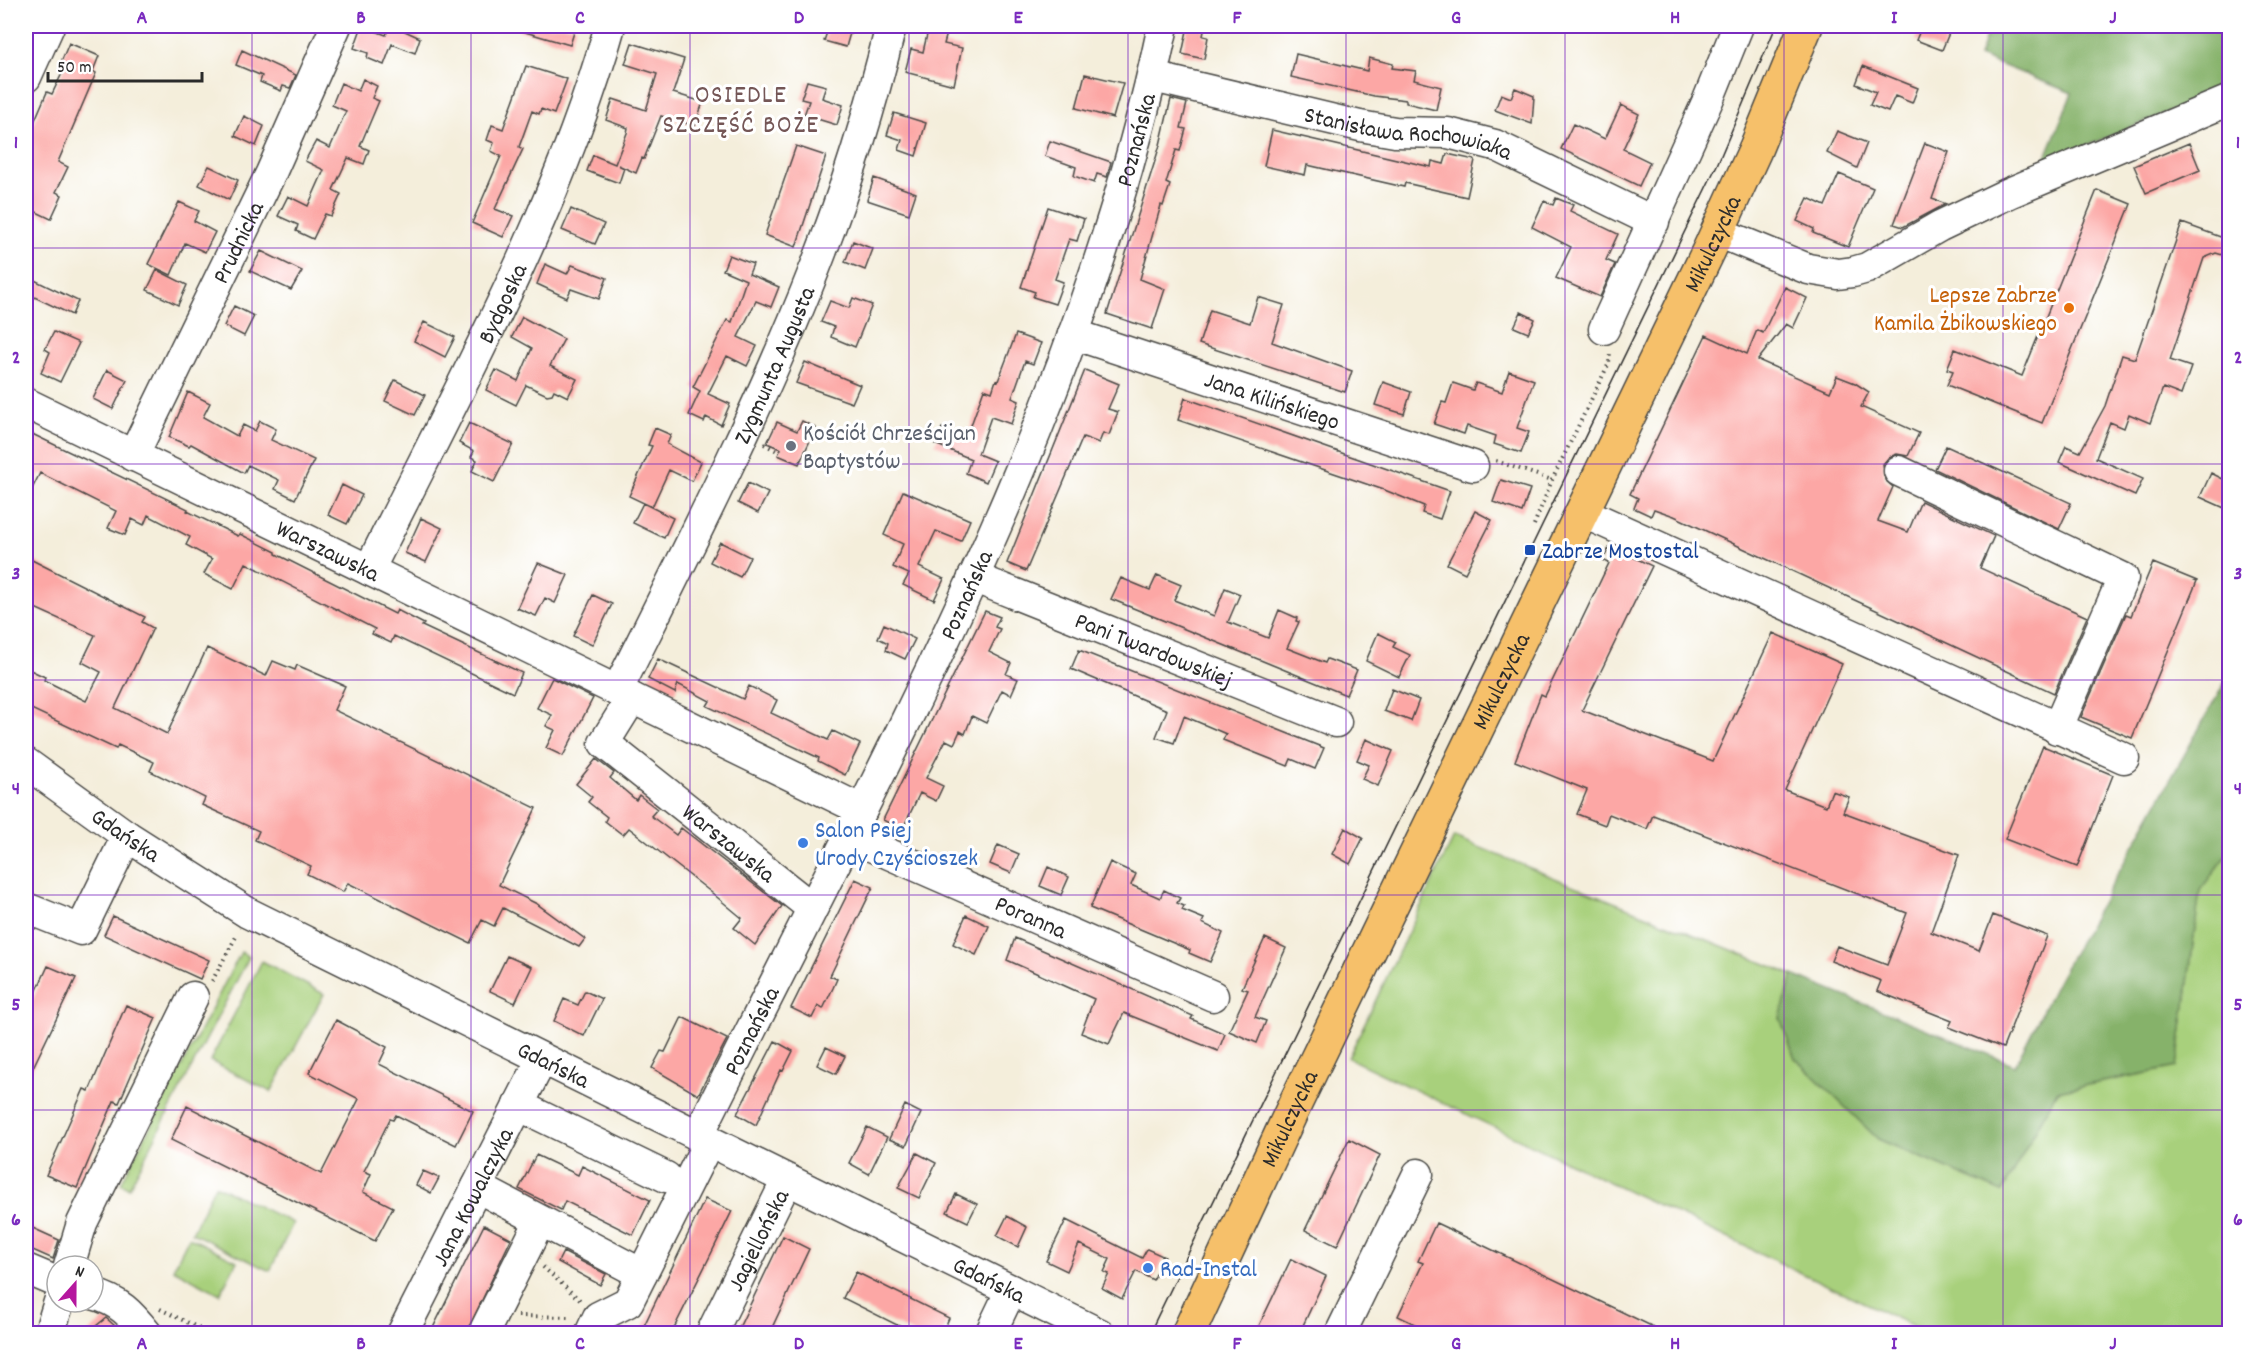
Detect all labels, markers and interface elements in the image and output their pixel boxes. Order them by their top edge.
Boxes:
text: A [137,5,148,33]
text: B [356,5,366,33]
text: C [575,5,585,33]
text: D [794,5,805,33]
text: E [1013,5,1023,33]
text: F [1233,5,1243,33]
text: G [1451,5,1461,33]
text: H [1670,5,1680,33]
text: I [1891,5,1898,33]
text: J [2109,5,2117,33]
scale bar [48,45,202,83]
text: 50 m [57,56,92,81]
district label: OSIEDLE SZCZĘŚĆ BOŻE [662,78,820,145]
street label: Poznańska [1109,90,1167,191]
street label: Stanisława Rochowiaka [1300,99,1518,171]
text: 1 [14,130,18,158]
text: 1 [2236,130,2240,158]
street label: Mikulczycka [1677,190,1752,299]
street label: Prudnicka [206,196,275,290]
street label: Bydgoska [471,258,538,350]
place label: Lepsze Zabrze Kamila Żbikowskiego [1874,280,2057,342]
street label: Zygmunta Augusta [727,281,826,450]
marker: Lepsze Zabrze Kamila Żbikowskiego [2062,301,2076,315]
text: 2 [12,345,20,373]
text: 2 [2234,345,2242,373]
street label: Jana Kilińskiego [1199,364,1344,441]
place label: Kościół Chrześcijan Baptystów [803,418,976,480]
marker: Kościół Chrześcijan Baptystów [784,439,798,453]
street label: Warszawska [269,513,385,593]
place label: Zabrze Mostostal [1542,536,1699,570]
marker: Zabrze Mostostal [1523,543,1537,557]
street label: Poznańska [933,545,1004,646]
text: 3 [12,561,20,589]
text: 3 [2234,561,2242,589]
street label: Pani Twardowskiej [1069,605,1237,699]
street label: Mikulczycka [1465,627,1541,736]
text: 4 [12,776,20,804]
text: 4 [2234,776,2242,804]
street label: Warszawska [673,797,782,893]
street label: Gdańska [83,801,166,873]
place label: Salon Psiej Urody Czyścioszek [815,815,978,877]
marker: Salon Psiej Urody Czyścioszek [796,836,810,850]
street label: Poranna [989,888,1072,950]
street label: Poznańska [717,981,790,1082]
text: 5 [11,992,21,1020]
text: 5 [2233,992,2243,1020]
street label: Gdańska [510,1034,595,1099]
street label: Mikulczycka [1254,1065,1329,1174]
street label: Jana Kowalczyka [425,1122,524,1273]
street label: Jagiellońska [721,1184,800,1298]
text: 6 [11,1207,21,1235]
text: 6 [2233,1207,2243,1235]
street label: Gdańska [946,1250,1031,1315]
north arrow [45,1254,105,1314]
place label: Rad-Instal [1160,1254,1257,1288]
text: N [72,1260,87,1285]
marker: Rad-Instal [1141,1261,1155,1275]
text: A [137,1331,148,1359]
text: B [356,1331,366,1359]
text: C [575,1331,585,1359]
text: D [794,1331,805,1359]
text: E [1013,1331,1023,1359]
text: F [1233,1331,1243,1359]
text: G [1451,1331,1461,1359]
text: H [1670,1331,1680,1359]
text: I [1891,1331,1898,1359]
text: J [2109,1331,2117,1359]

